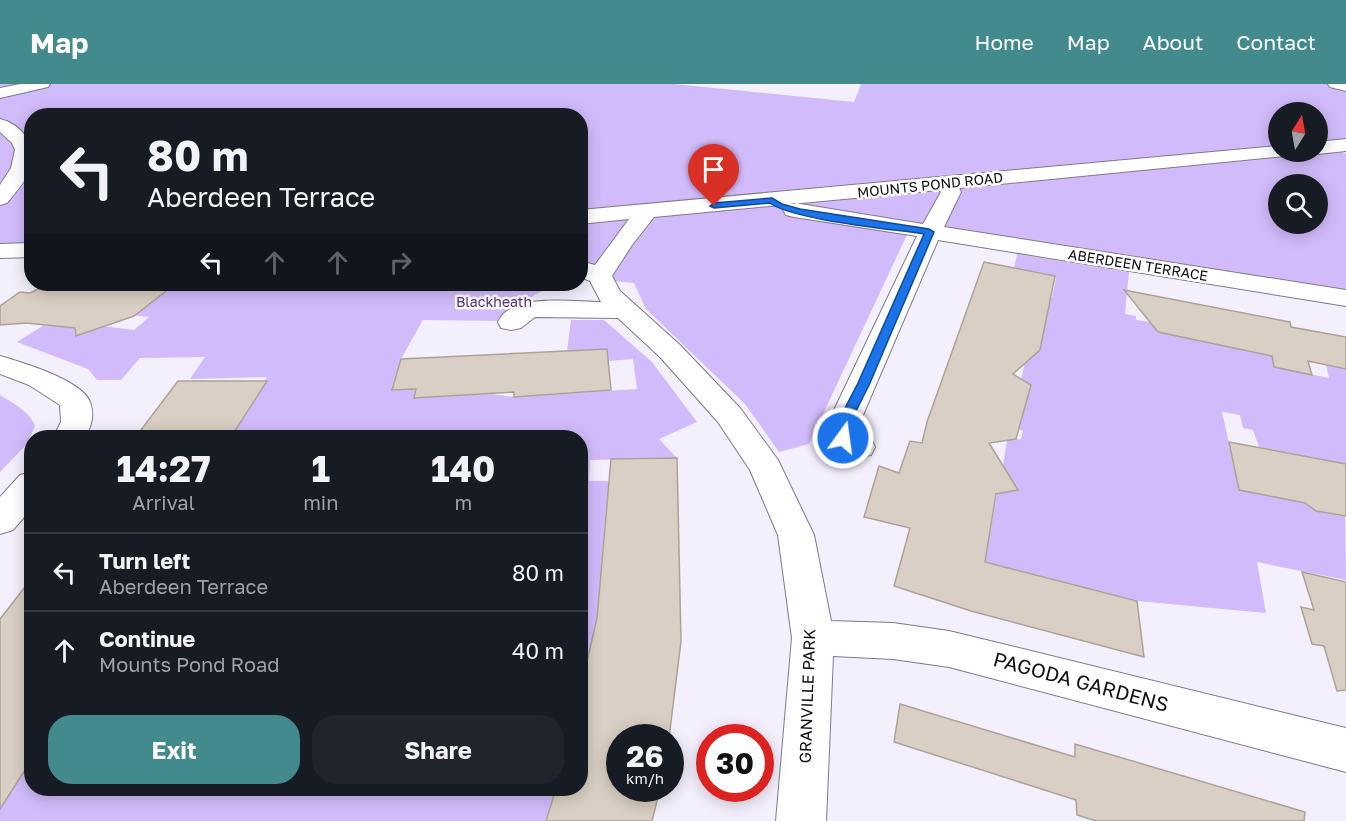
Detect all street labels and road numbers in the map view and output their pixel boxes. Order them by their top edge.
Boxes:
street label: MOUNTS POND ROAD [856,168,1004,201]
street label: ABERDEEN TERRACE [1067,245,1209,284]
street label: GRANVILLE PARK [795,628,819,764]
street label: PAGODA GARDENS [991,646,1171,716]

